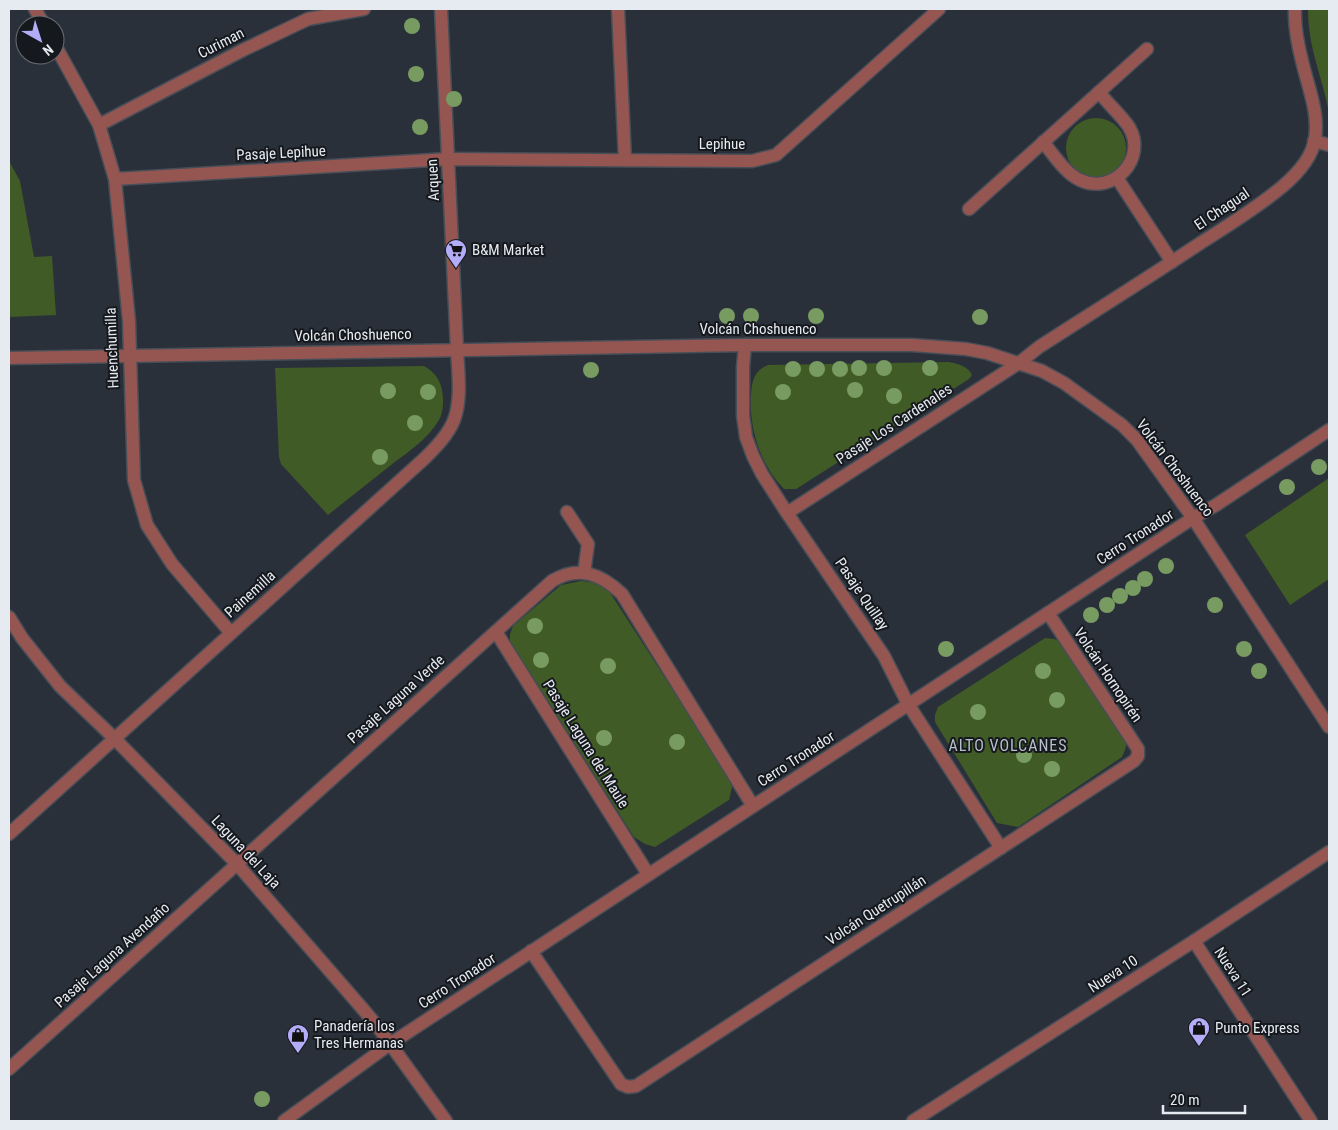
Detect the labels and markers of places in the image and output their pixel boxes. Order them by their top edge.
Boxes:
supermarket icon: B&M Market [444,238,468,269]
place label: B&M Market [472,241,544,259]
shop icon: Punto Express [1187,1016,1211,1047]
place label: Panadería los Tres Hermanas [314,1017,404,1052]
place label: Punto Express [1215,1019,1300,1037]
shop icon: Panadería los Tres Hermanas [286,1023,310,1054]

